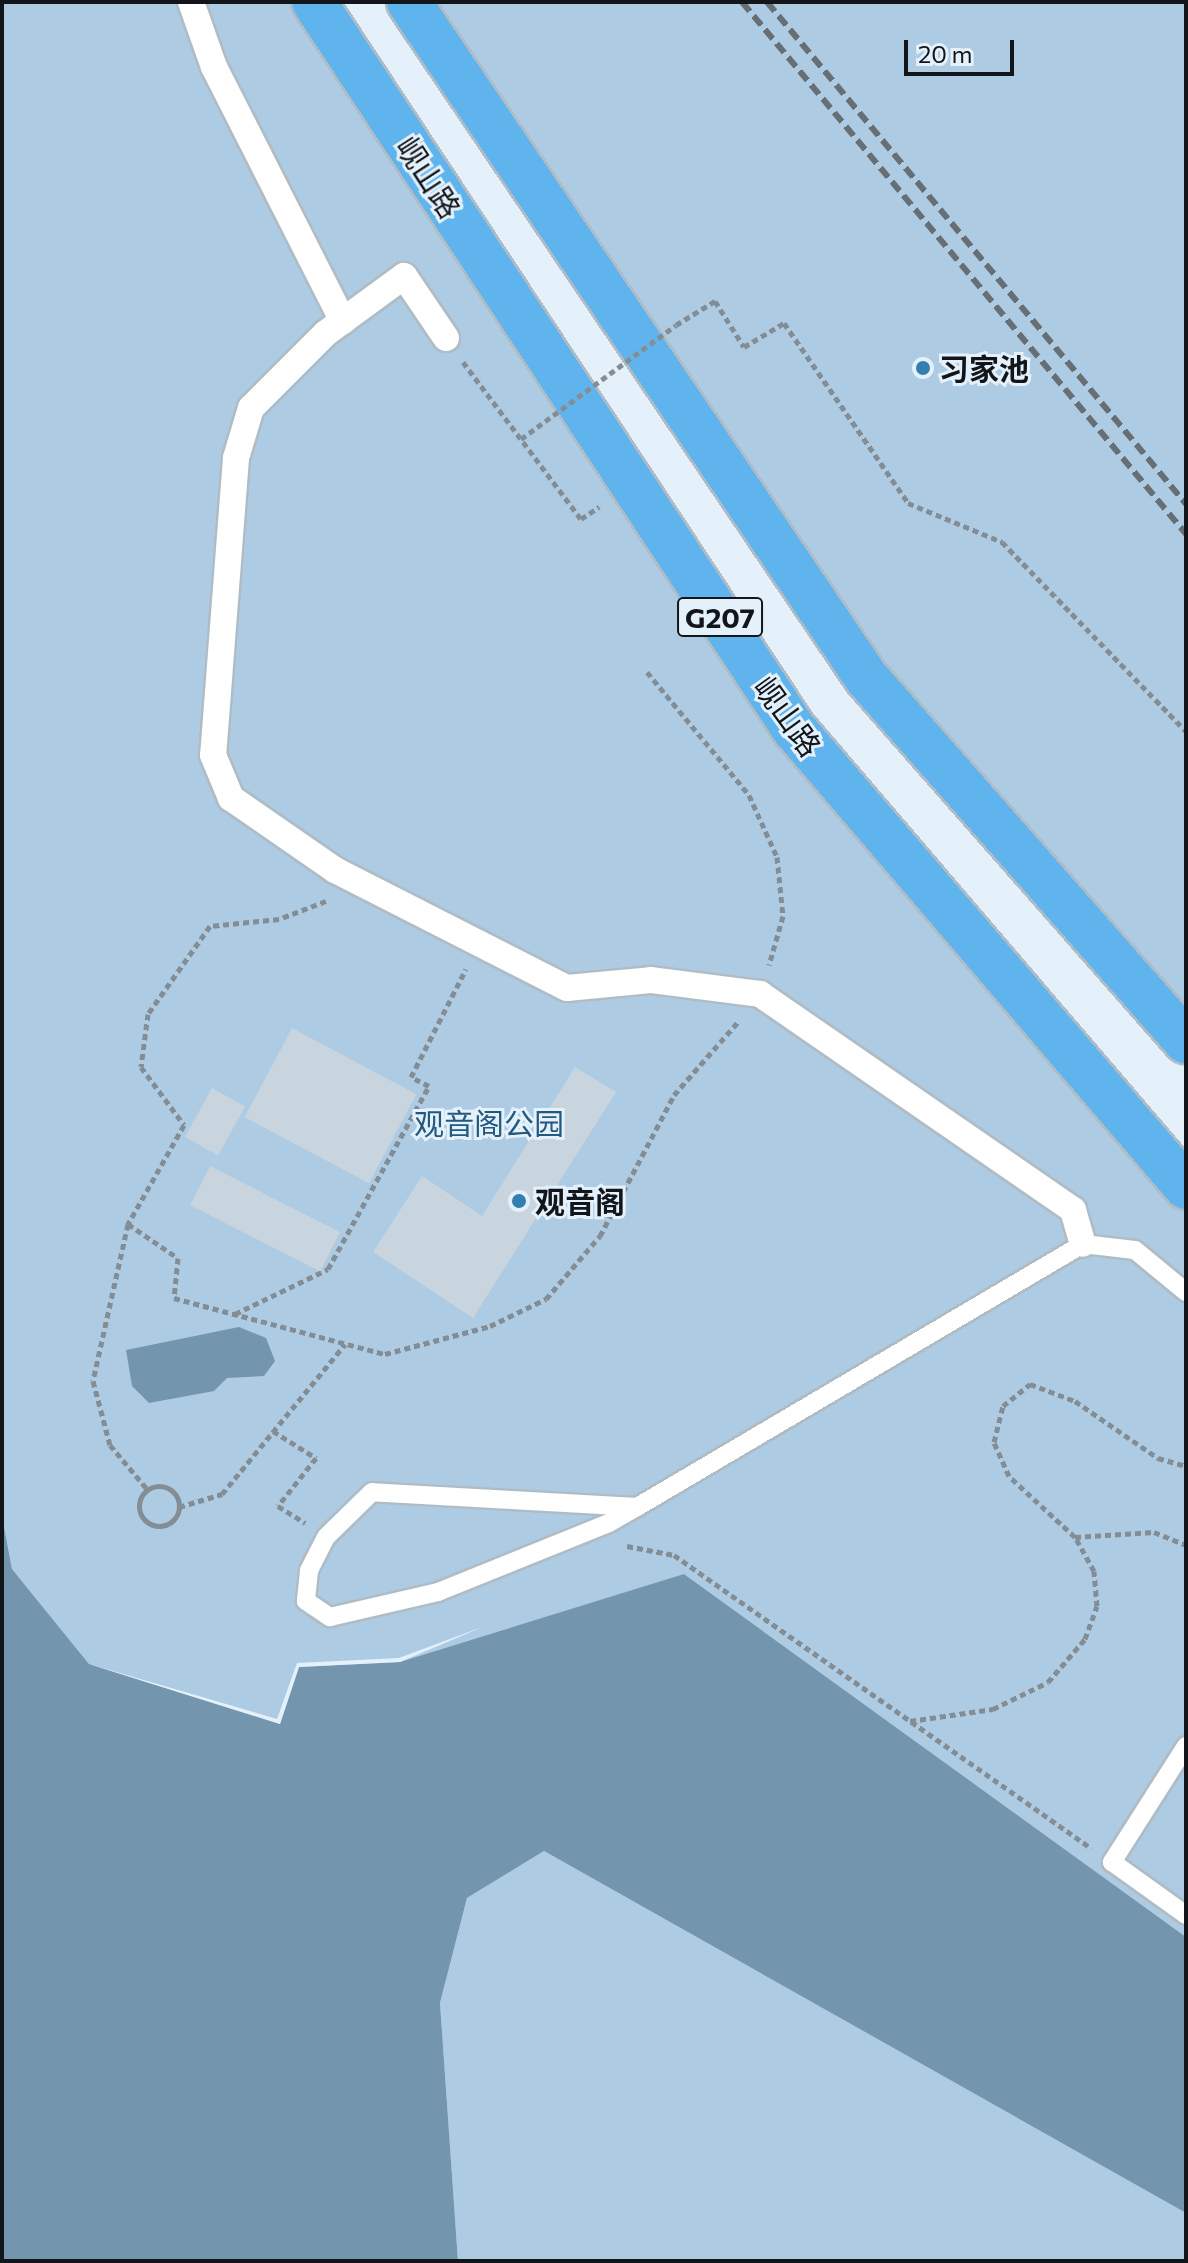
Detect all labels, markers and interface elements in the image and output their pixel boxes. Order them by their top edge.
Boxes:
scale bar [908,24,1018,74]
text: 20 m [918,39,972,68]
street label: 岘山路 [389,129,469,225]
place label: 习家池 [939,350,1029,386]
marker: 习家池 [914,359,932,377]
road number: G207 [676,593,764,641]
street label: 岘山路 [747,669,829,763]
park label: 观音阁公园 [414,1105,564,1141]
place label: 观音阁 [535,1183,625,1219]
marker: 观音阁 [510,1192,528,1210]

